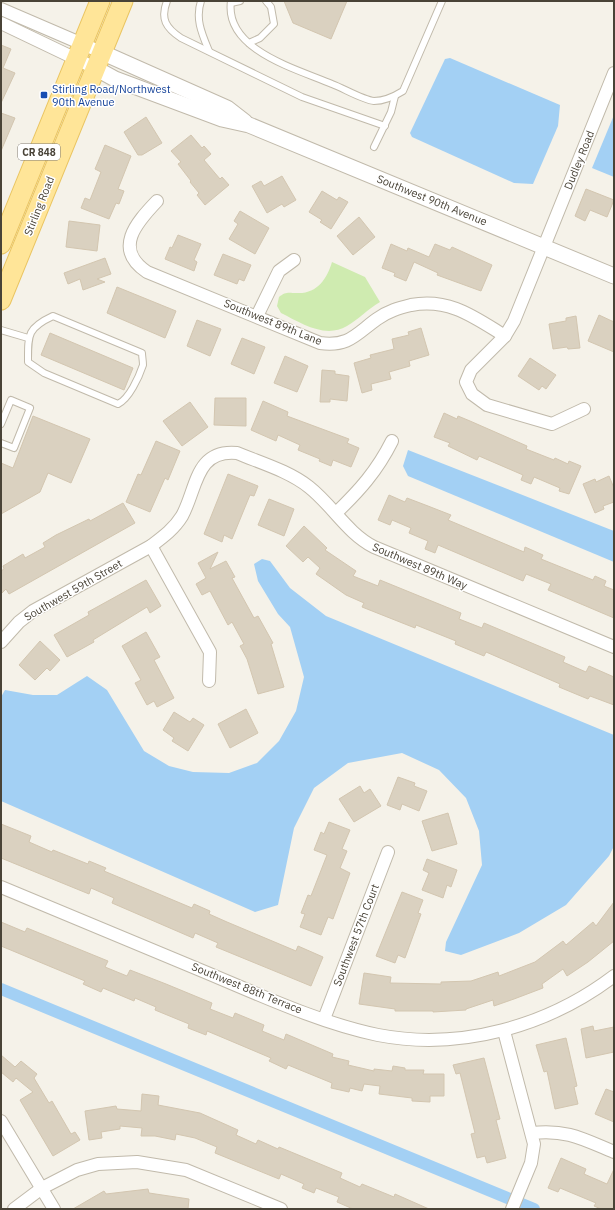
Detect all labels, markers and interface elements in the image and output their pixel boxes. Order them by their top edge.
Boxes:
place label: Stirling Road/Northwest 90th Avenue [52,82,171,109]
marker: Stirling Road/Northwest 90th Avenue [39,90,49,100]
street label: Dudley Road [561,128,597,192]
road number: CR 848 [18,144,60,160]
street label: Southwest 90th Avenue [375,171,489,229]
street label: Stirling Road [21,174,57,238]
street label: Southwest 89th Lane [222,296,324,348]
street label: Southwest 89th Way [370,540,470,593]
street label: Southwest 59th Street [21,556,125,624]
street label: Southwest 57th Court [330,882,382,988]
street label: Southwest 88th Terrace [190,959,304,1017]

